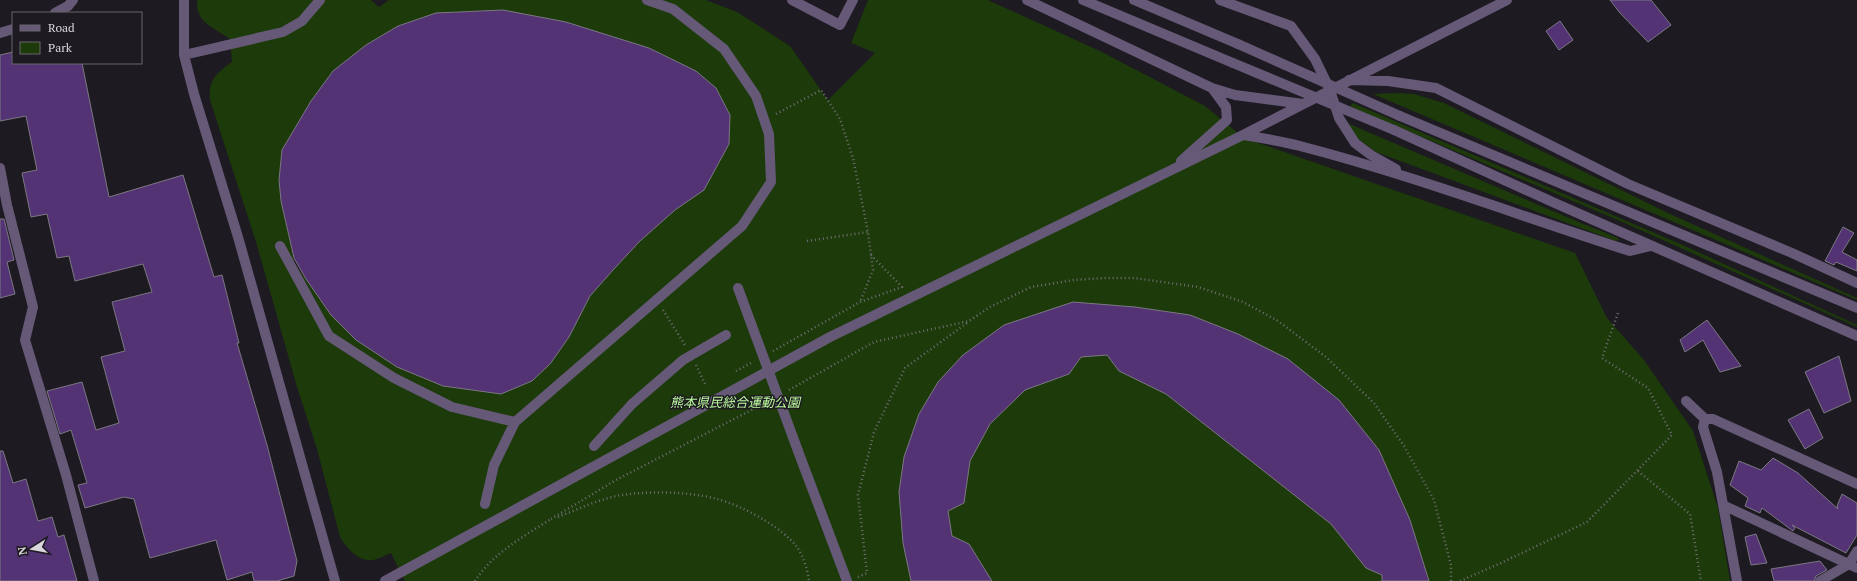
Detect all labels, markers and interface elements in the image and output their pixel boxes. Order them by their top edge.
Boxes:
legend [12,12,142,64]
text: Road [48,20,75,35]
text: Park [48,40,73,55]
park label: 熊本県民総合運動公園 [670,393,802,411]
north arrow [12,529,52,569]
text: N [14,545,30,556]

